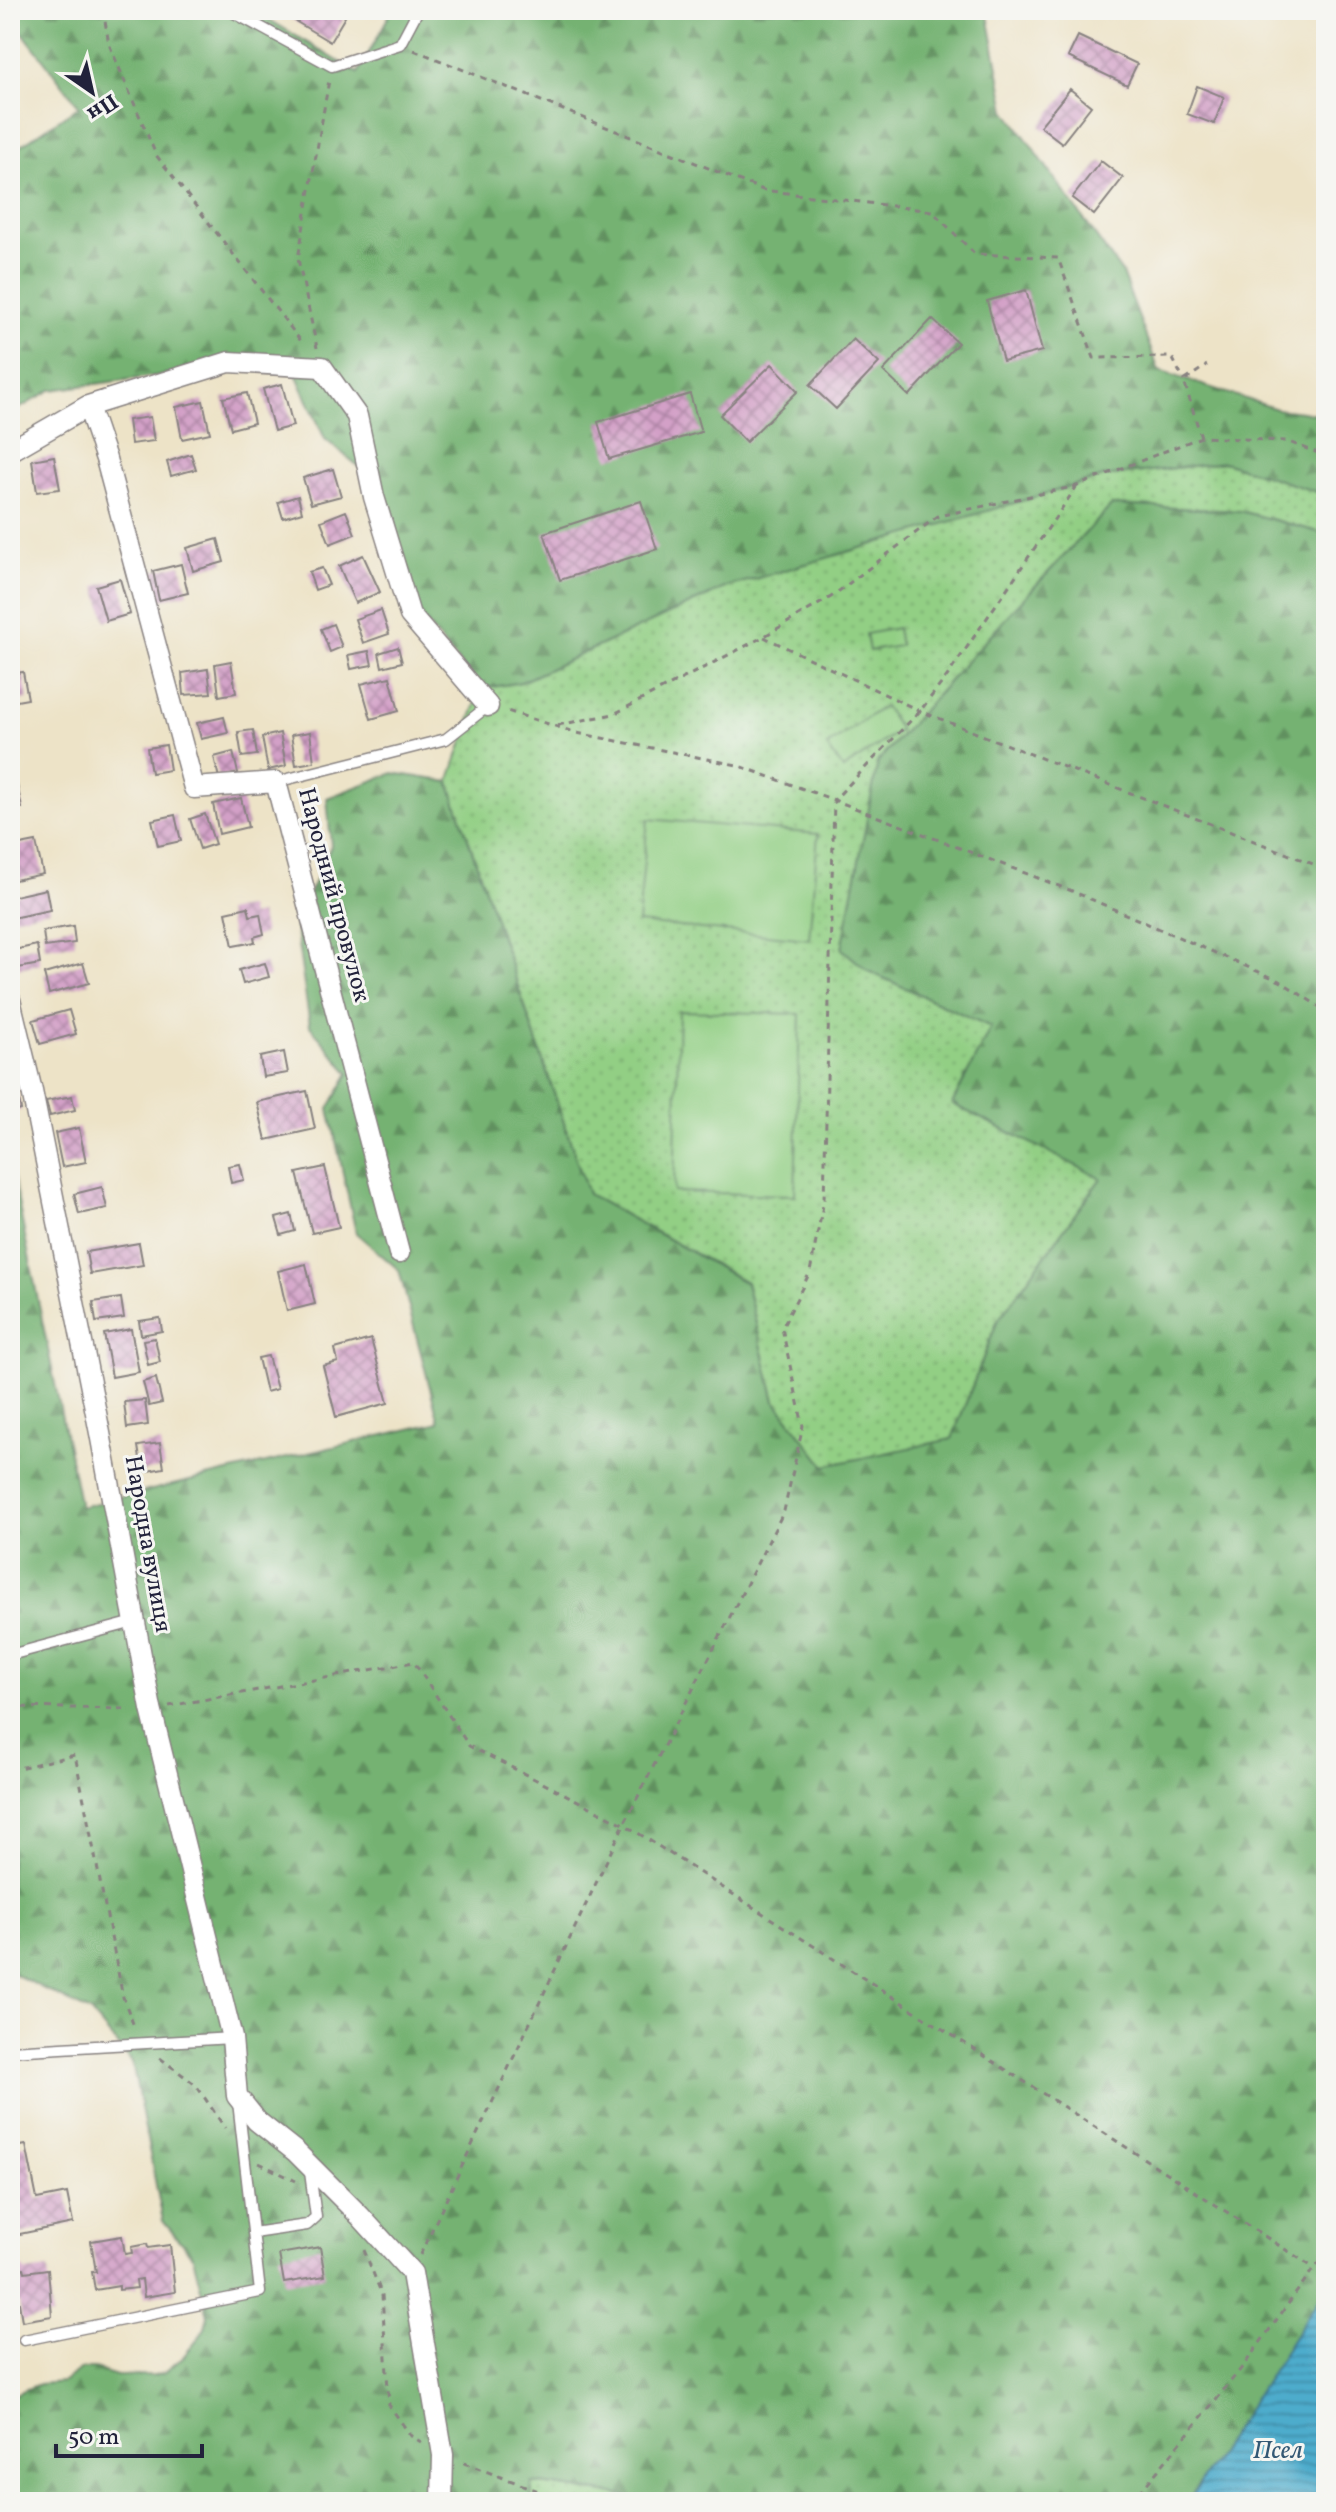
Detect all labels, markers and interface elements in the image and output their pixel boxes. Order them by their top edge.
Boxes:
north arrow [52,52,132,132]
text: Пн [80,85,123,128]
street label: Народний провулок [288,784,378,1006]
street label: Народна вулиця [115,1453,179,1635]
scale bar [56,2408,202,2458]
text: 50 m [68,2421,120,2455]
water label: Псел [1253,2433,1303,2469]

